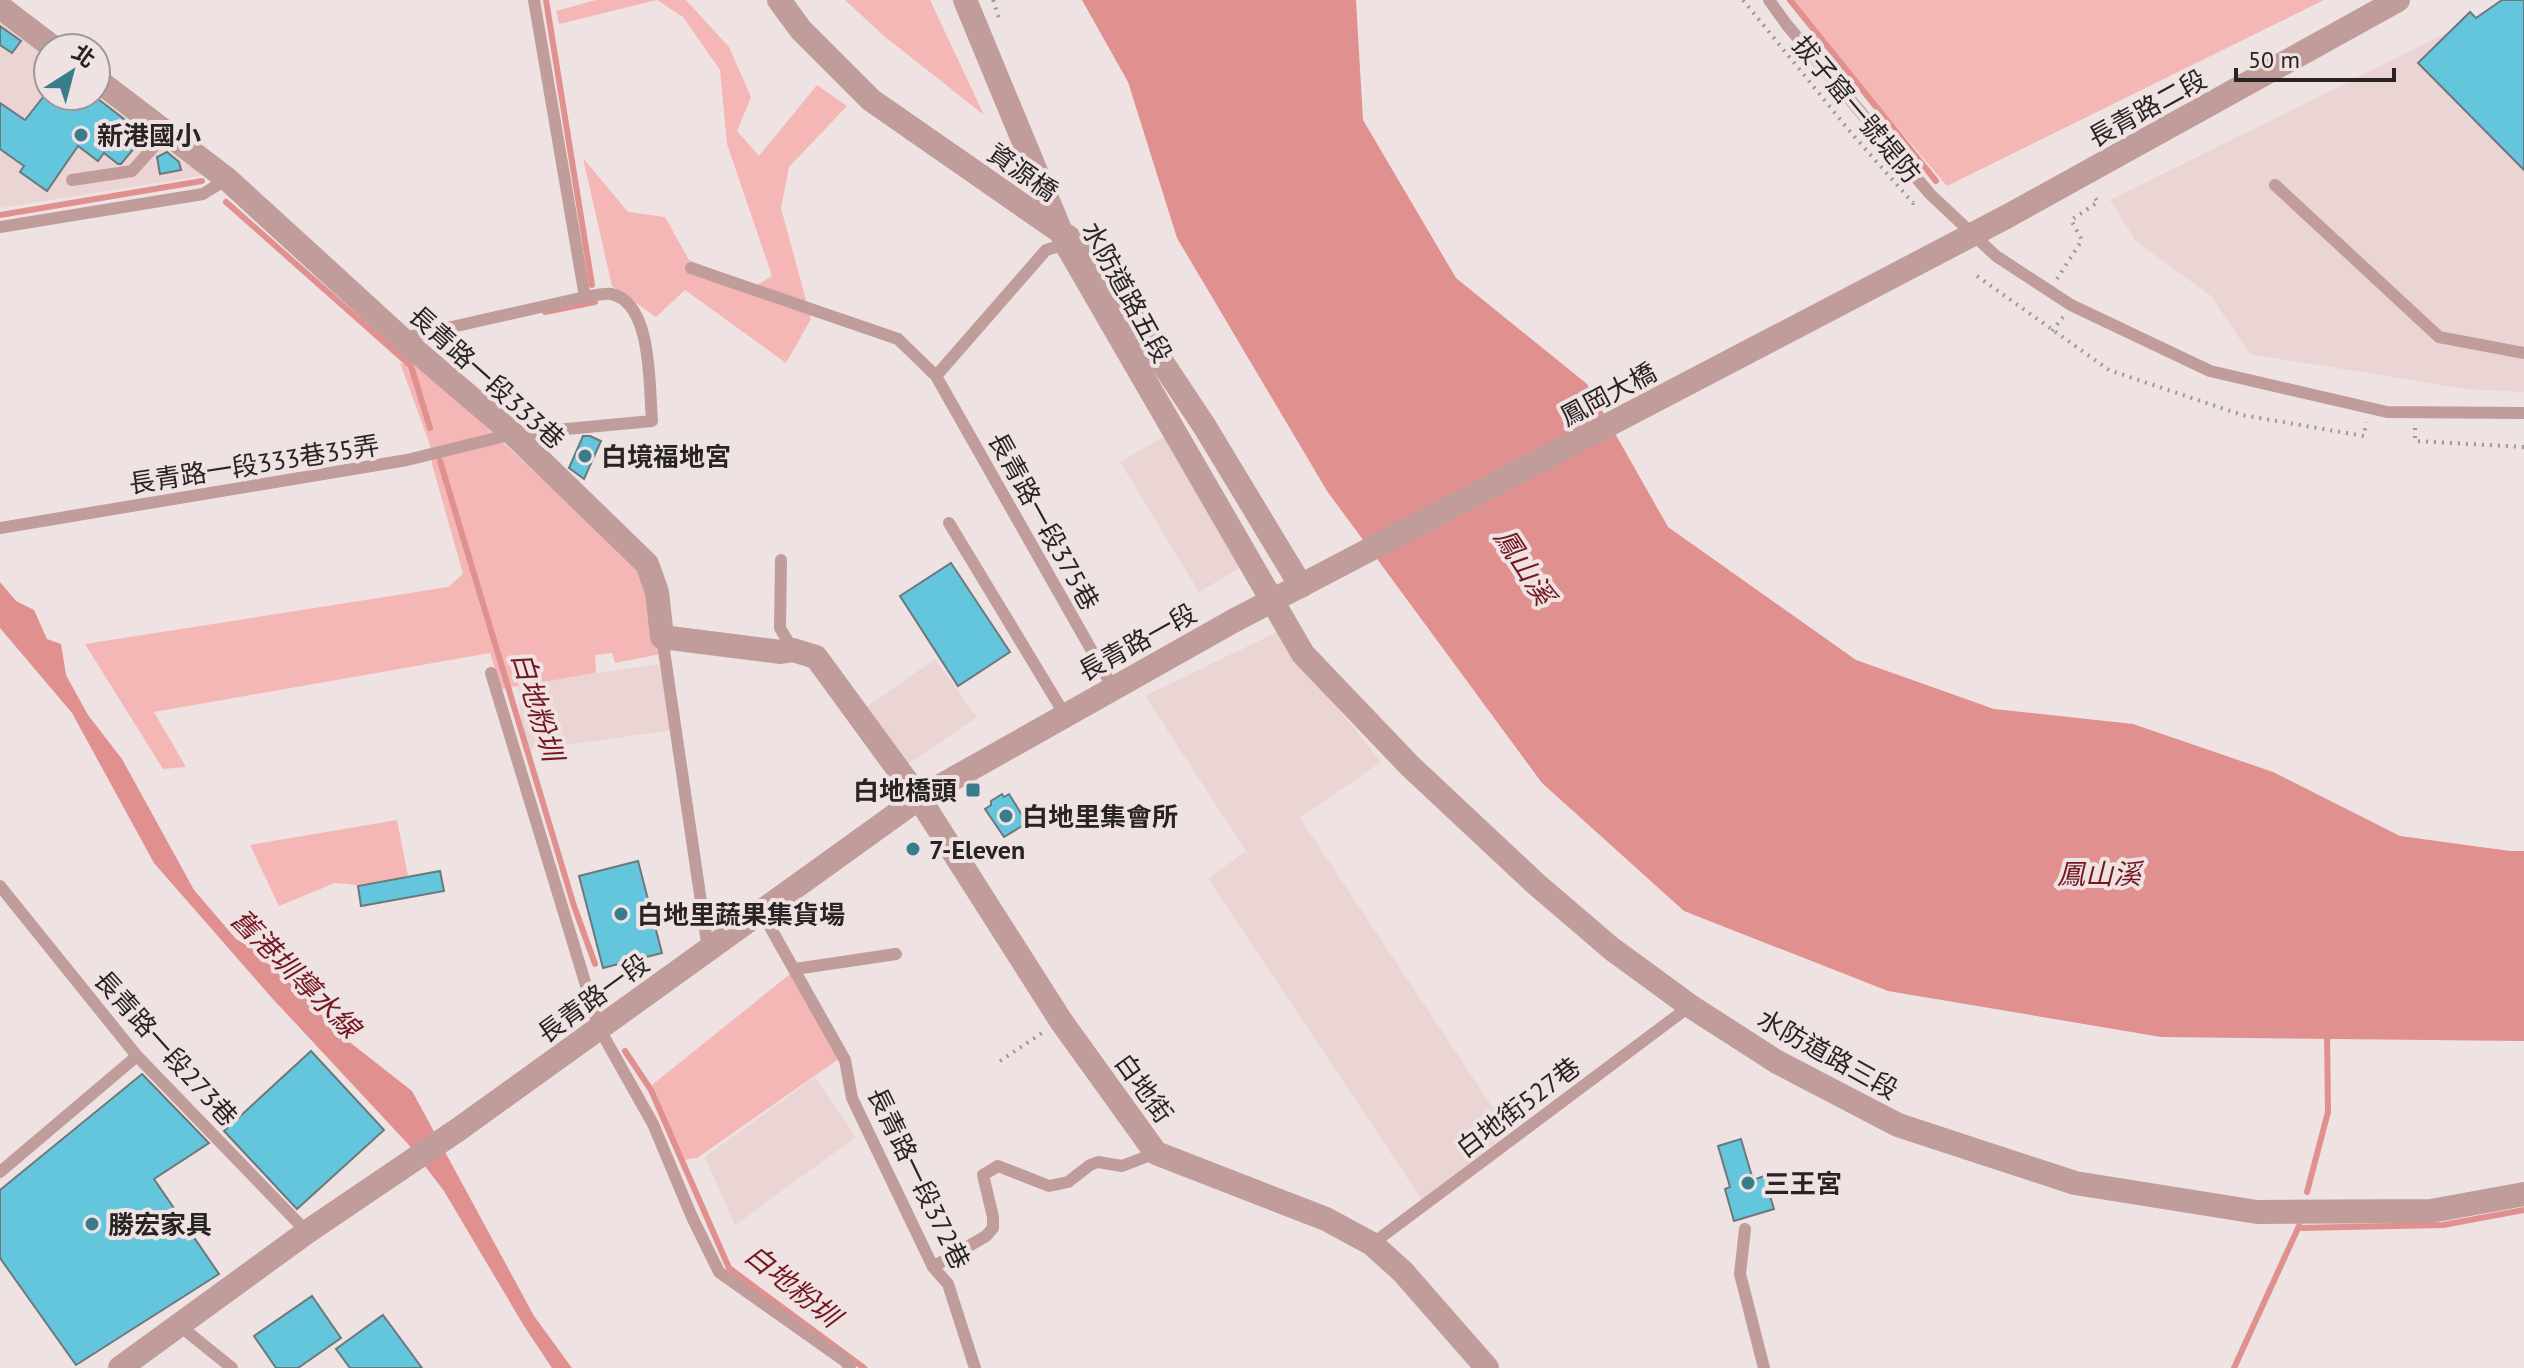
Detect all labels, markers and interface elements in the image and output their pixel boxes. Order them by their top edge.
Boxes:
street label: 拔子窟一號堤防 [1786,29,1928,189]
north arrow [32,32,112,112]
scale bar [2236,32,2394,82]
text: 北 [67,38,101,74]
text: 50 m [2248,44,2300,75]
street label: 長青路二段 [2082,62,2212,154]
place label: 新港國小 [97,119,201,152]
marker: 新港國小 [72,126,90,144]
street label: 資源橋 [982,136,1064,208]
street label: 水防道路五段 [1075,216,1179,368]
street label: 長青路一段333巷 [402,298,572,456]
street label: 鳳岡大橋 [1554,355,1662,433]
street label: 長青路一段375巷 [981,426,1107,616]
street label: 長青路一段333巷35弄 [127,428,381,500]
place label: 白境福地宮 [601,440,731,473]
marker: 白境福地宮 [576,447,594,465]
water label: 鳳山溪 [1487,521,1566,615]
street label: 長青路一段 [1072,596,1202,688]
water label: 白地粉圳 [504,647,573,769]
place label: 白地橋頭 [853,774,957,807]
marker: 白地橋頭 [964,781,982,799]
place label: 白地里集會所 [1022,800,1178,833]
marker: 白地里集會所 [997,807,1015,825]
place label: 7-Eleven [929,833,1025,866]
marker: 7-Eleven [904,840,922,858]
water label: 鳳山溪 [2057,855,2145,892]
place label: 白地里蔬果集貨場 [637,898,845,931]
water label: 舊港圳導水線 [224,901,371,1048]
marker: 白地里蔬果集貨場 [612,905,630,923]
street label: 長青路一段 [531,946,655,1050]
street label: 長青路一段273巷 [87,963,245,1133]
street label: 水防道路三段 [1752,1002,1904,1106]
street label: 白地街 [1108,1047,1180,1129]
street label: 白地街527巷 [1450,1050,1586,1164]
street label: 長青路一段372巷 [861,1082,977,1274]
place label: 三王宮 [1764,1167,1842,1200]
marker: 三王宮 [1739,1174,1757,1192]
place label: 勝宏家具 [108,1208,212,1241]
marker: 勝宏家具 [83,1215,101,1233]
water label: 白地粉圳 [738,1235,851,1337]

